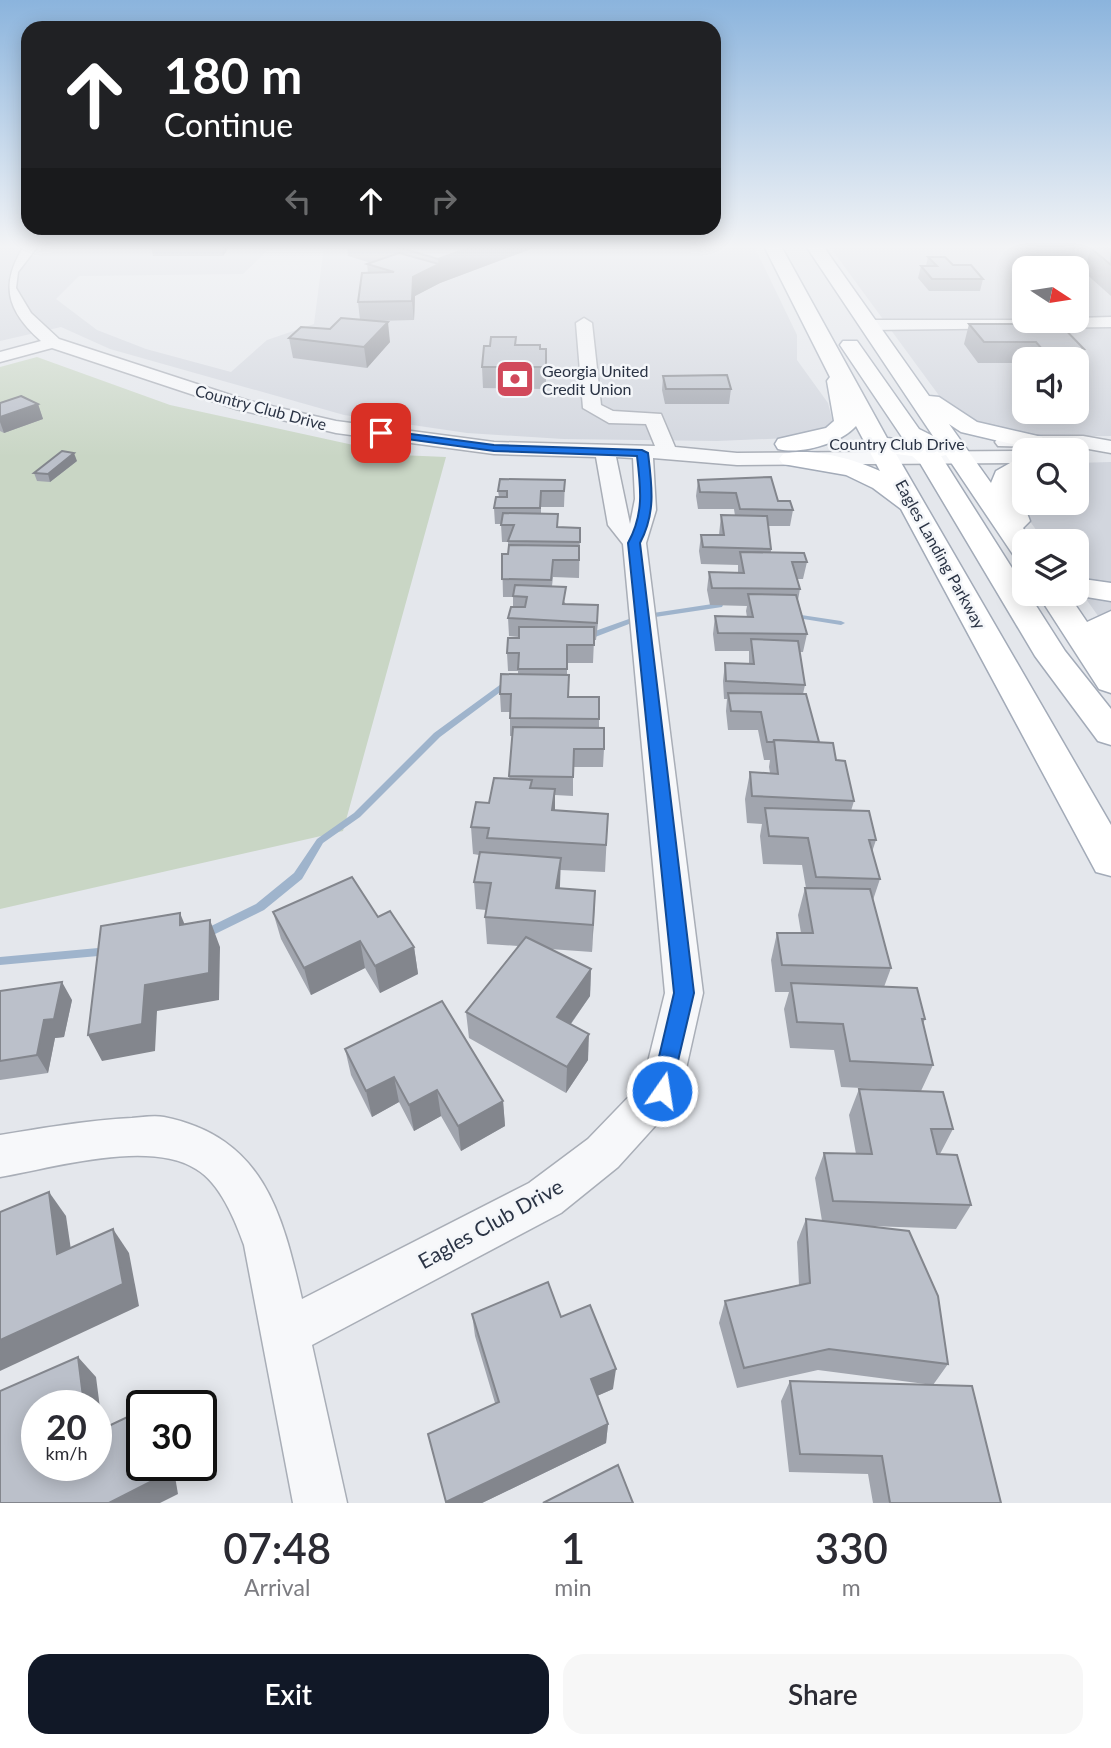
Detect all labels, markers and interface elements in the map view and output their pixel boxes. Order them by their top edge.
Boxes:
text: 180 m [164,46,302,104]
icon: ahead [49,49,140,140]
text: Continue [164,105,293,144]
icon: left [279,182,317,220]
icon: ahead [352,182,390,220]
icon: right [425,182,463,220]
north arrow [1012,256,1088,332]
map controls [1012,256,1089,606]
button: sound [1012,347,1089,424]
bank icon: Georgia United Credit Union [494,358,536,400]
place label: Georgia United Credit Union [542,361,648,398]
street label: Country Club Drive [193,380,329,434]
pin [351,403,411,463]
icon: arrive [362,414,400,452]
street label: Country Club Drive [829,434,965,453]
button: search [1012,438,1089,515]
street label: Eagles Landing Parkway [892,476,990,633]
button: layers [1012,529,1089,606]
position arrow [625,1054,699,1128]
street label: Eagles Club Drive [413,1173,567,1273]
speed limit sign: 30 [126,1390,217,1481]
text: 20 [46,1405,87,1447]
text: km/h [45,1442,88,1464]
text: 07:48 [223,1523,331,1573]
text: 1 [561,1523,585,1573]
text: 330 [815,1523,888,1573]
text: Arrival [244,1573,310,1601]
text: min [554,1573,592,1601]
text: m [842,1573,861,1601]
button: Exit [28,1654,549,1734]
button: Share [563,1654,1083,1734]

